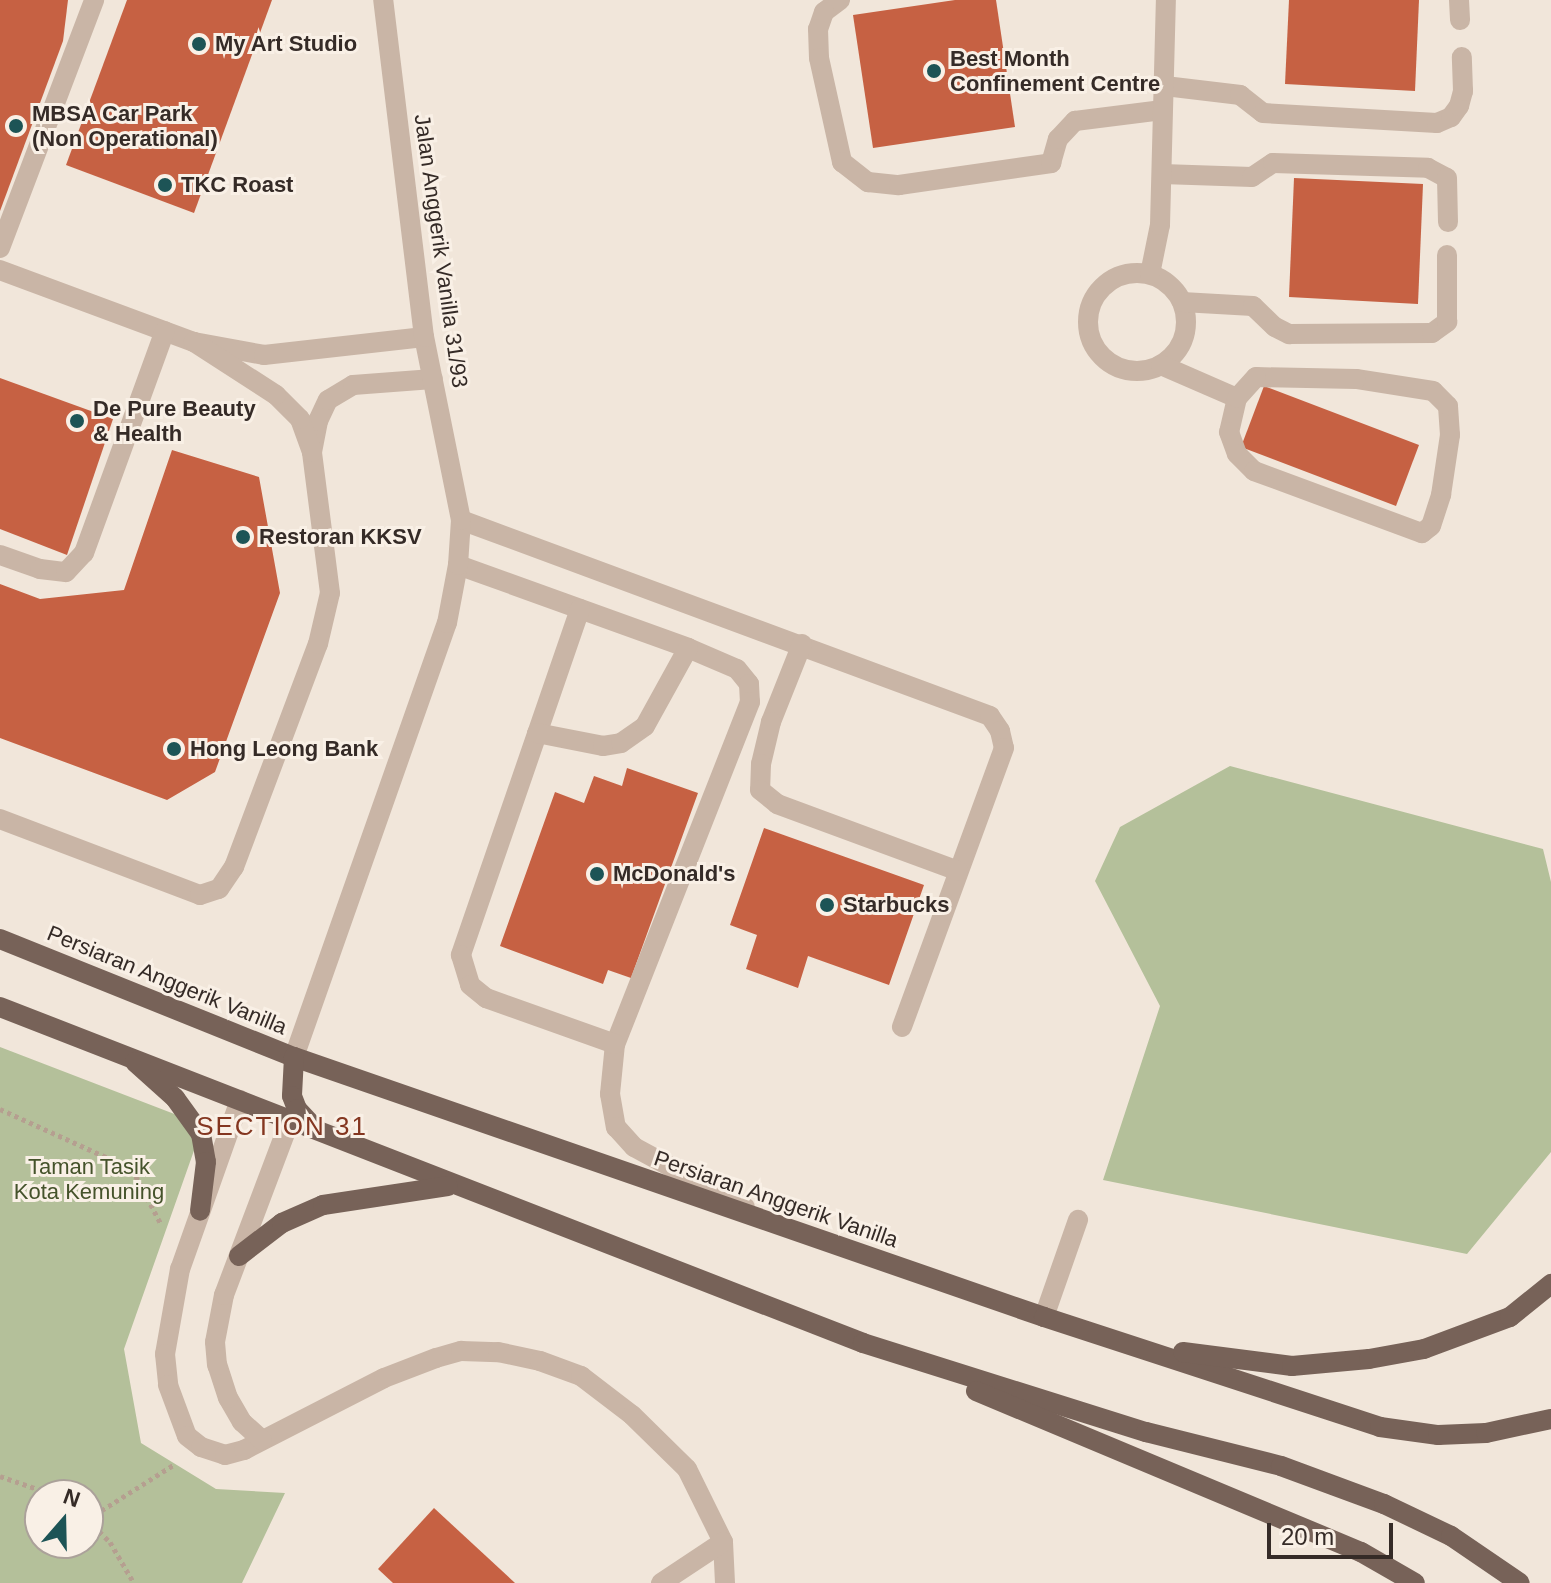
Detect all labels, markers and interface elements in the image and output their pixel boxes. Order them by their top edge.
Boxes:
place label: My Art Studio [215,31,358,57]
marker: My Art Studio [190,35,208,53]
place label: Best Month Confinement Centre [950,45,1160,96]
marker: Best Month Confinement Centre [925,62,943,80]
place label: MBSA Car Park (Non Operational) [32,100,218,152]
street label: Jalan Anggerik Vanilla 31/93 [409,112,473,390]
marker: MBSA Car Park (Non Operational) [7,117,25,135]
place label: TKC Roast [181,172,293,198]
marker: TKC Roast [156,176,174,194]
place label: De Pure Beauty & Health [93,395,256,446]
marker: De Pure Beauty & Health [68,412,86,430]
place label: Restoran KKSV [259,524,422,550]
marker: Restoran KKSV [234,528,252,546]
place label: Hong Leong Bank [190,736,378,762]
marker: Hong Leong Bank [165,740,183,758]
place label: McDonald's [613,861,736,887]
marker: McDonald's [588,865,606,883]
place label: Starbucks [843,892,949,918]
marker: Starbucks [818,896,836,914]
street label: Persiaran Anggerik Vanilla [43,920,291,1040]
district label: SECTION 31 [196,1111,368,1143]
street label: Persiaran Anggerik Vanilla [650,1145,902,1253]
park label: Taman Tasik Kota Kemuning [14,1153,164,1204]
north arrow [24,1479,104,1559]
text: N [60,1483,83,1512]
scale bar [1271,1507,1397,1557]
text: 20 m [1281,1523,1334,1550]

